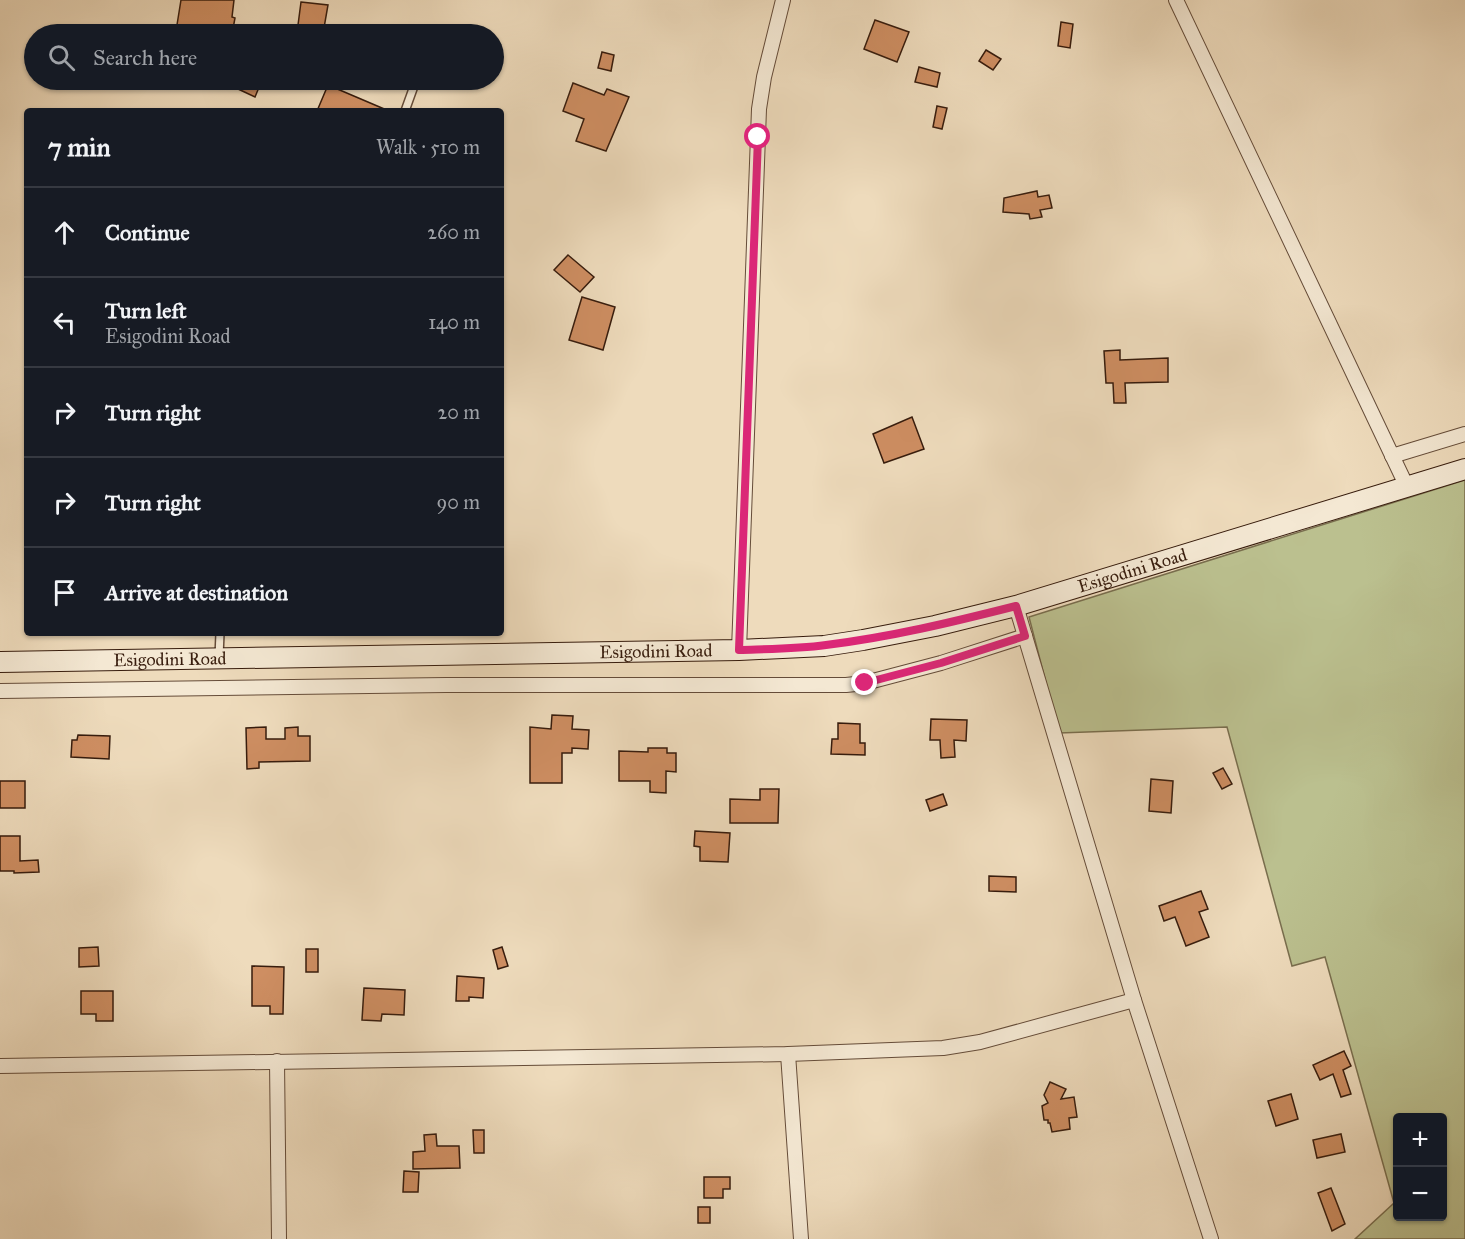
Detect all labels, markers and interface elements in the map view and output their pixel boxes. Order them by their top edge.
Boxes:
search box [24,24,504,90]
icon: search [45,41,78,74]
text: Search here [93,44,197,71]
route start [744,123,770,149]
text: 7 min [48,131,111,163]
text: Walk · 510 m [376,135,480,159]
icon: ahead [48,216,81,249]
text: Continue [105,219,190,246]
text: 260 m [427,220,480,244]
text: Turn left [105,297,187,324]
icon: left [48,306,81,339]
text: 140 m [428,310,480,334]
text: Esigodini Road [105,324,230,348]
icon: right [48,396,81,429]
text: Turn right [105,399,201,426]
text: 20 m [437,400,480,424]
icon: right [48,486,81,519]
text: Turn right [105,489,201,516]
text: 90 m [437,490,480,514]
street label: Esigodini Road [1075,544,1190,598]
icon: arrive [48,576,81,609]
text: Arrive at destination [105,579,288,606]
street label: Esigodini Road [599,639,713,664]
street label: Esigodini Road [113,647,227,672]
route end [851,669,877,695]
map controls [1393,1113,1447,1221]
button: + [1393,1113,1447,1167]
button: − [1393,1167,1447,1221]

